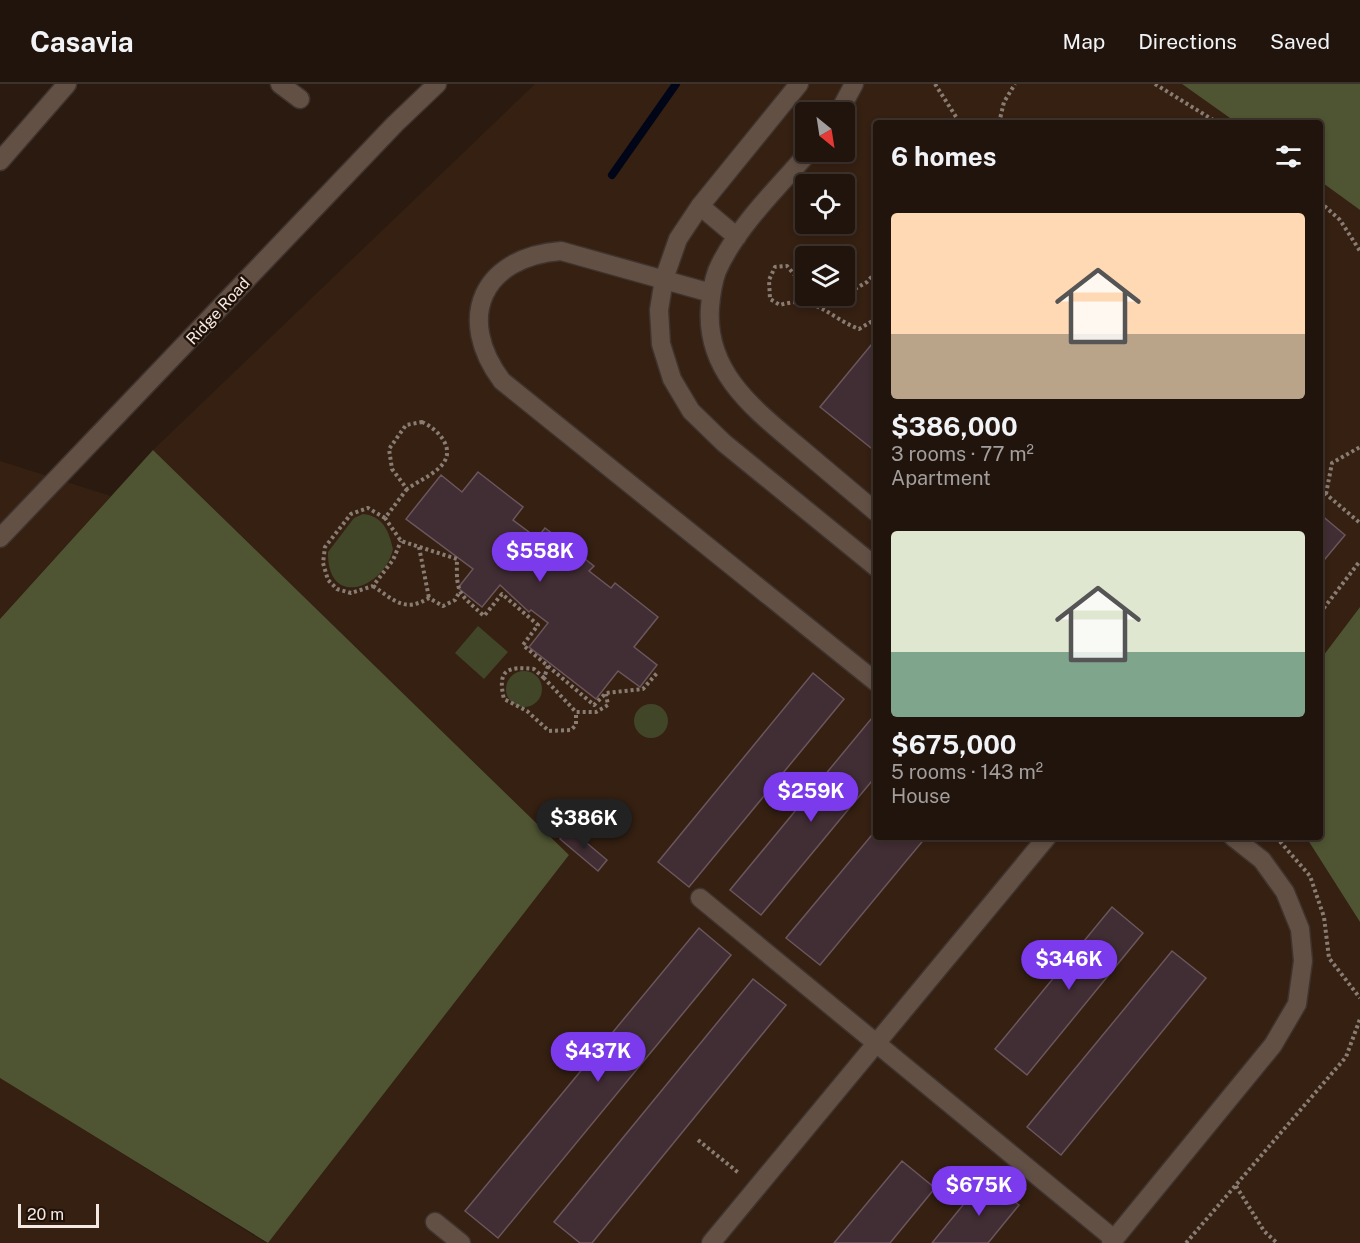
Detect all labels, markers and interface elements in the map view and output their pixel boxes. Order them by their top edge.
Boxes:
text: Casavia [30,25,134,58]
text: Map [1063,29,1105,54]
text: Directions [1138,29,1237,54]
text: Saved [1270,29,1330,54]
north arrow [795,102,855,162]
map controls [795,102,855,306]
icon: filters [1272,140,1305,173]
text: 6 homes [891,141,996,172]
button: locate [795,174,855,234]
button: layers [795,246,855,306]
icon: home [1044,252,1152,360]
street label: Ridge Road [182,274,254,348]
text: $386,000 [891,411,1018,442]
text: 3 rooms · 77 m² [891,442,1034,466]
text: Apartment [891,466,991,490]
pin: $558K [498,532,582,583]
text: $558K [506,539,574,563]
icon: home [1044,570,1152,678]
text: $675,000 [891,729,1017,760]
text: 5 rooms · 143 m² [891,760,1043,784]
pin: $259K [769,772,853,823]
text: $259K [777,779,845,803]
text: House [891,784,951,808]
pin: $386K [542,799,626,850]
text: $386K [550,806,618,830]
pin: $346K [1027,940,1111,991]
text: $346K [1035,947,1103,971]
pin: $437K [556,1032,640,1083]
text: $437K [565,1039,631,1063]
pin: $675K [937,1166,1021,1217]
text: $675K [946,1173,1012,1197]
scale bar [18,1201,99,1228]
text: 20 m [27,1205,64,1224]

